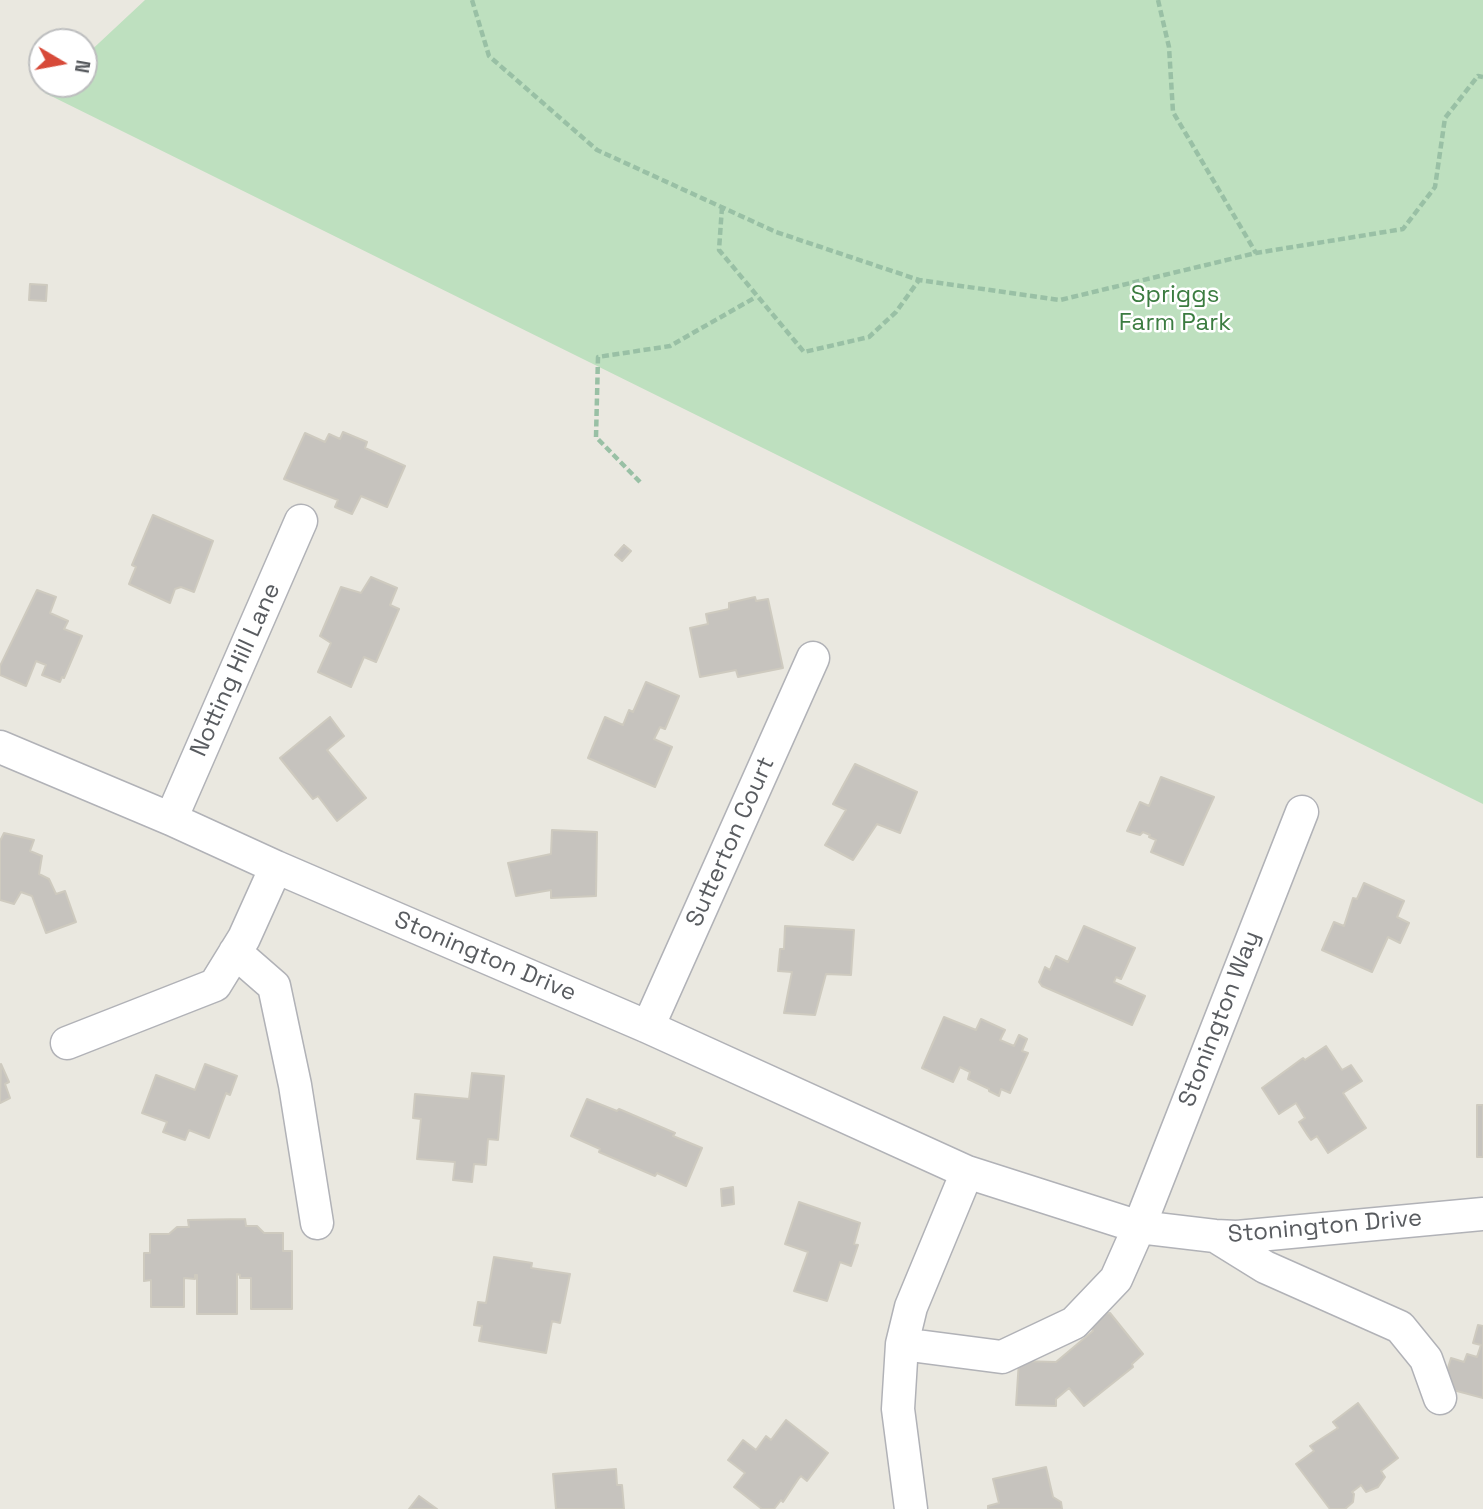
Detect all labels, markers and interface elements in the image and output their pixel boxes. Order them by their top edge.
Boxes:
north arrow [28,28,98,98]
text: N [69,58,96,75]
park label: Spriggs Farm Park [1119,281,1231,337]
street label: Notting Hill Lane [185,579,287,761]
street label: Sutterton Court [681,753,781,931]
street label: Stonington Drive [390,906,580,1008]
street label: Stonington Way [1173,927,1267,1111]
street label: Stonington Drive [1227,1204,1423,1250]

